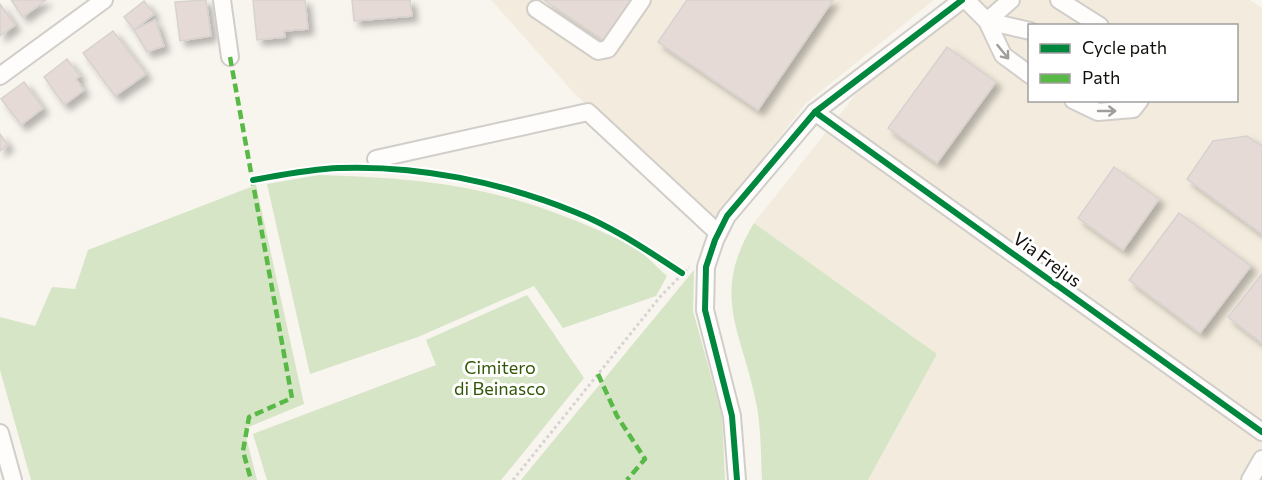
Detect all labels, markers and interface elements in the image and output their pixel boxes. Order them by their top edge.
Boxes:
legend [1028,24,1238,102]
text: Cycle path [1082,36,1167,58]
one-way arrow [997,44,1010,60]
text: Path [1082,66,1120,88]
one-way arrow [1097,105,1117,117]
street label: Via Frejus [1009,227,1086,291]
park label: Cimitero di Beinasco [454,356,546,399]

